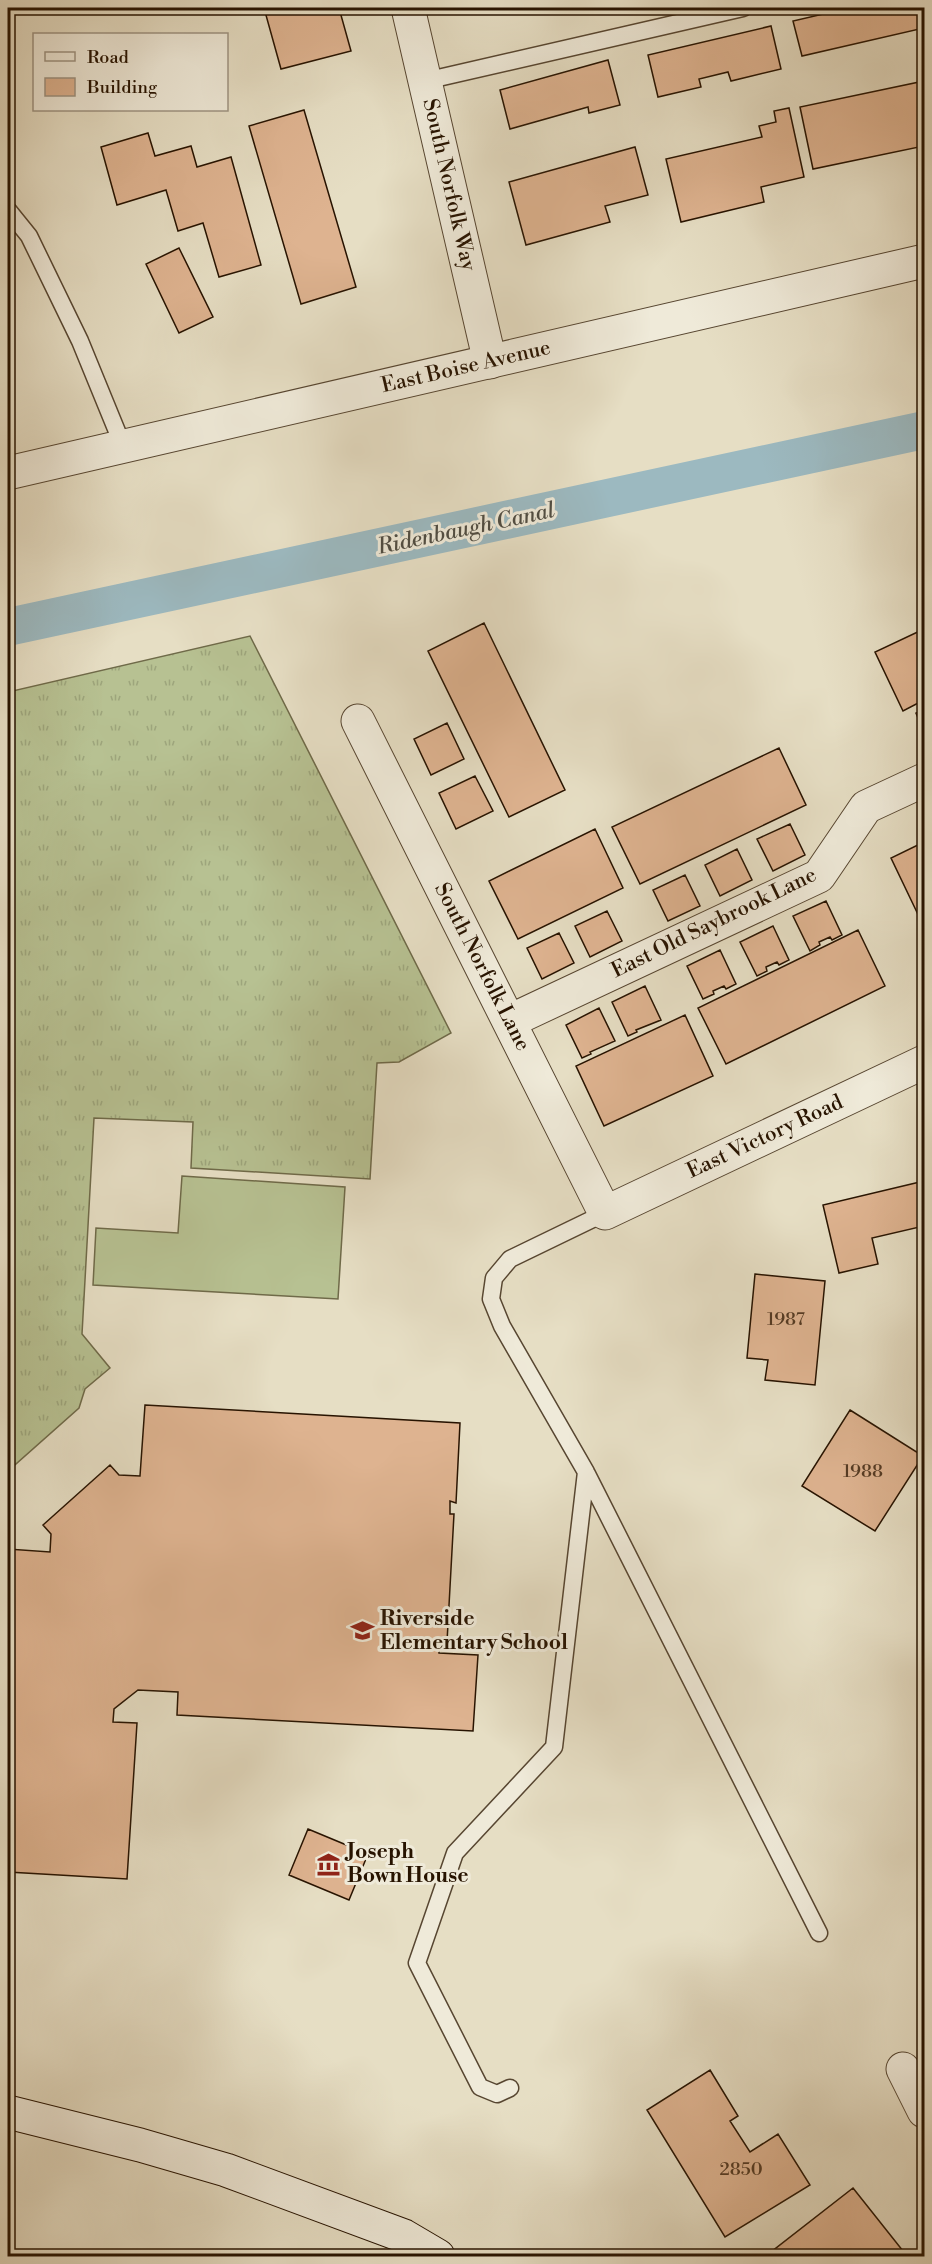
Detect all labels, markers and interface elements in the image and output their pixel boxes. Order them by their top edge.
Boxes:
legend [33,33,228,111]
text: Road [87,46,130,69]
text: Building [86,76,158,99]
street label: South Norfolk Way [417,96,482,274]
street label: East Boise Avenue [379,335,553,399]
water label: Ridenbaugh Canal [374,497,557,561]
street label: East Old Saybrook Lane [607,862,821,984]
street label: South Norfolk Lane [428,879,536,1055]
street label: East Victory Road [683,1089,847,1185]
house number: 1987 [767,1308,805,1331]
house number: 1988 [843,1460,883,1483]
place label: Riverside Elementary School [380,1606,568,1656]
school or university icon: Riverside Elementary School [349,1618,375,1644]
place label: Joseph Bown House [344,1839,468,1889]
museum icon: Joseph Bown House [316,1851,342,1877]
house number: 2850 [719,2158,763,2181]

